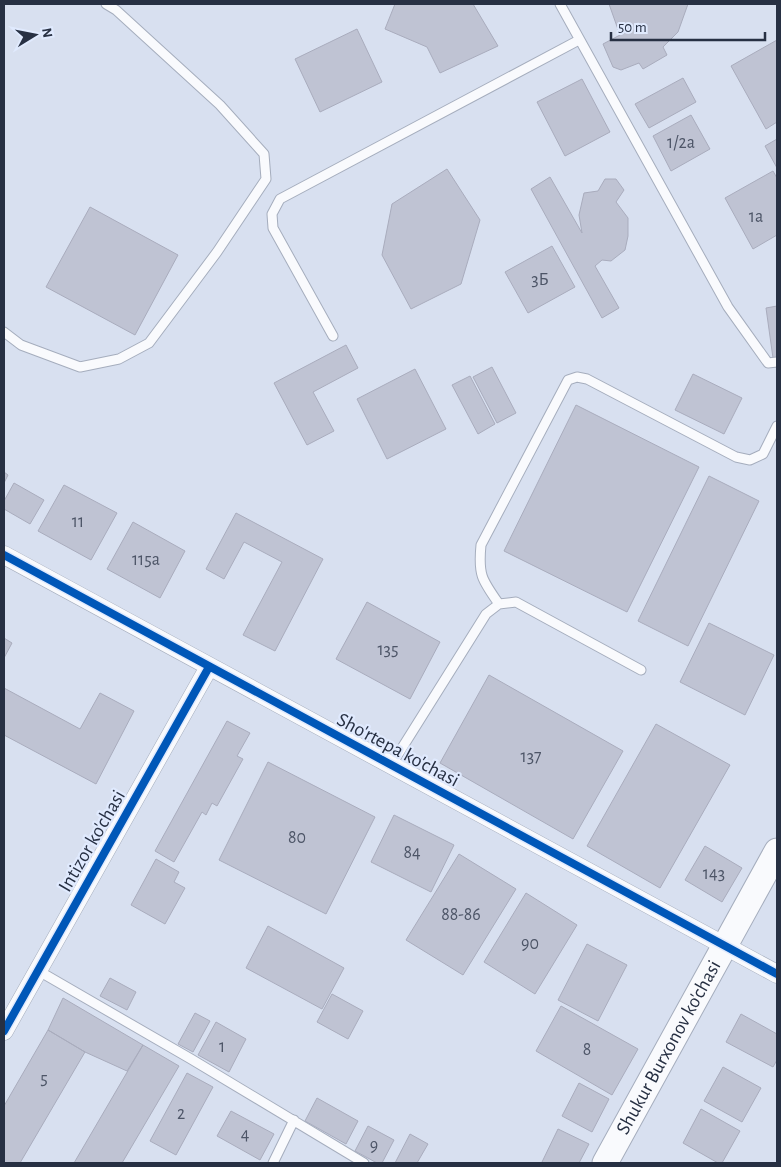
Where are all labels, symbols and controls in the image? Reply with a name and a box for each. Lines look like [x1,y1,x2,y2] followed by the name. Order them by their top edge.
[10,10,60,60] north arrow
[611,10,765,42] scale bar
[618,20,647,35] text: 50 m
[39,27,55,39] text: N
[667,134,695,152] house number: 1/2а
[749,208,763,226] house number: 1a
[531,271,549,289] house number: 3Б
[72,513,84,531] house number: 11
[132,551,160,569] house number: 115а
[377,641,399,659] house number: 135
[333,709,463,791] street label: Sho'rtepa ko'chasi
[520,748,542,766] house number: 137
[55,787,129,895] street label: Intizor ko'chasi
[288,829,306,847] house number: 80
[403,844,421,862] house number: 84
[703,865,725,883] house number: 143
[441,906,481,924] house number: 88-86
[521,935,539,953] house number: 90
[613,957,725,1138] street label: Shukur Burxonov ko'chasi
[219,1038,225,1056] house number: 1
[583,1041,591,1059] house number: 8
[40,1070,48,1088] house number: 5
[177,1105,185,1123] house number: 2
[241,1126,250,1144] house number: 4
[370,1137,378,1155] house number: 9

